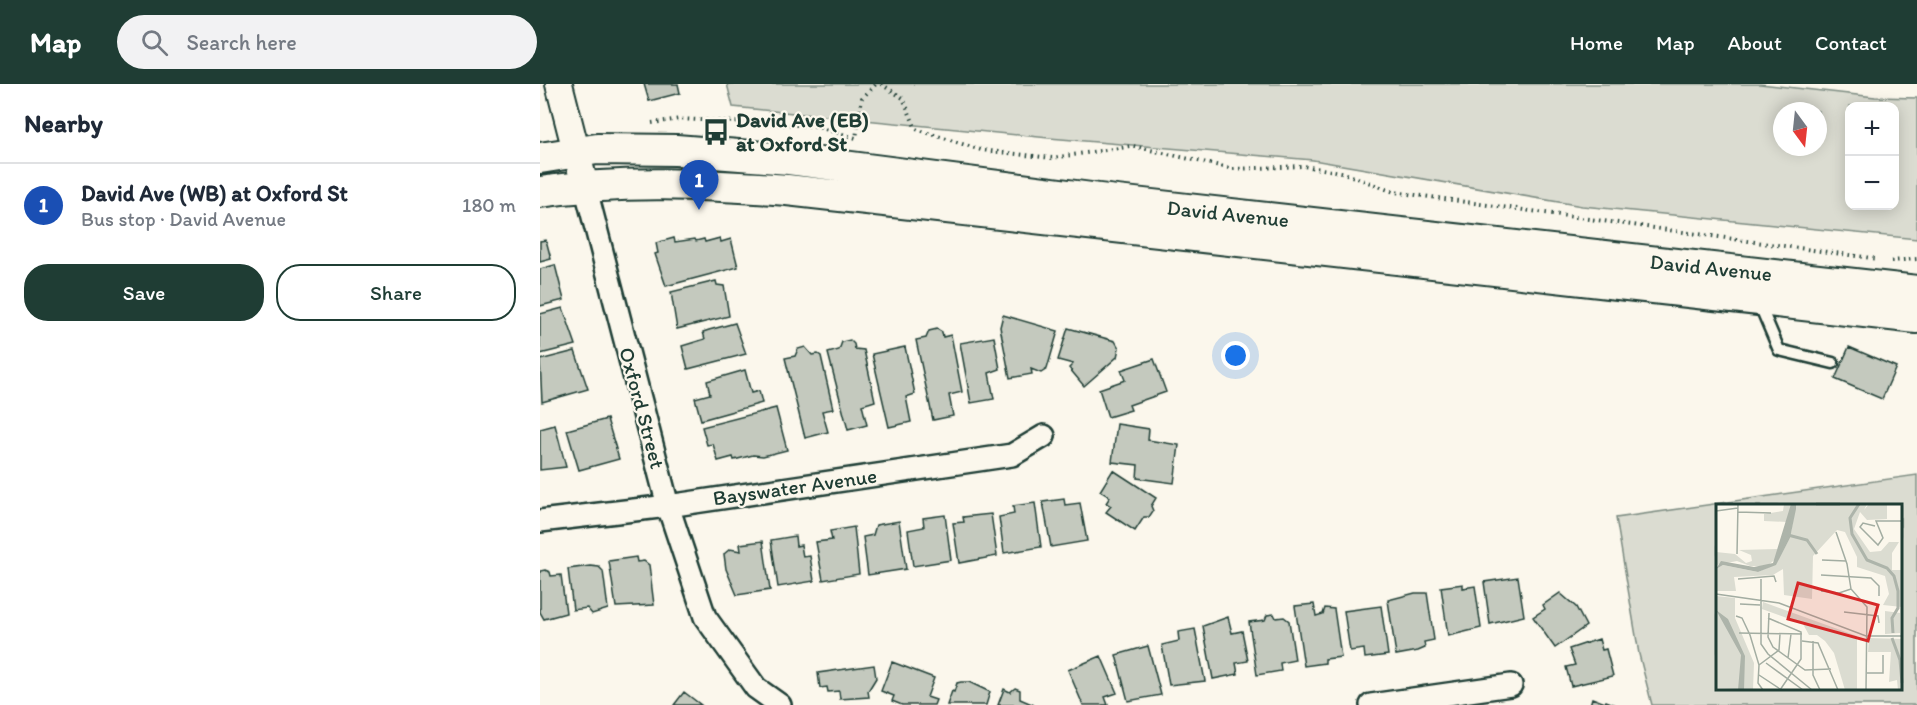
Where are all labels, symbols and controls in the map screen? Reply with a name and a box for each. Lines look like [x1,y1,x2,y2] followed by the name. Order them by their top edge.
[117,15,537,69] search box
[30,25,81,59] text: Map
[138,26,171,59] icon: search
[186,29,297,56] text: Search here
[1570,30,1623,55] text: Home
[1656,30,1695,55] text: Map
[1728,30,1782,55] text: About
[1815,30,1887,55] text: Contact
[1773,102,1827,156] north arrow
[1845,102,1899,210] map controls
[1845,102,1899,156] button: +
[24,107,103,139] text: Nearby
[736,107,869,156] place label: David Ave (EB) at Oxford St
[701,117,731,147] bus stop icon: David Ave (EB) at Oxford St
[1845,156,1899,210] button: −
[680,160,718,210] pin: 1
[81,180,348,207] text: David Ave (WB) at Oxford St
[39,193,48,217] text: 1
[462,193,516,217] text: 180 m
[1166,195,1290,232] street label: David Avenue
[81,207,286,231] text: Bus stop · David Avenue
[1649,249,1773,286] street label: David Avenue
[24,264,264,321] button: Save
[276,264,516,321] button: Share
[1221,341,1250,370] your location
[614,344,671,471] street label: Oxford Street
[711,463,879,510] street label: Bayswater Avenue
[1716,504,1902,690] inset map

